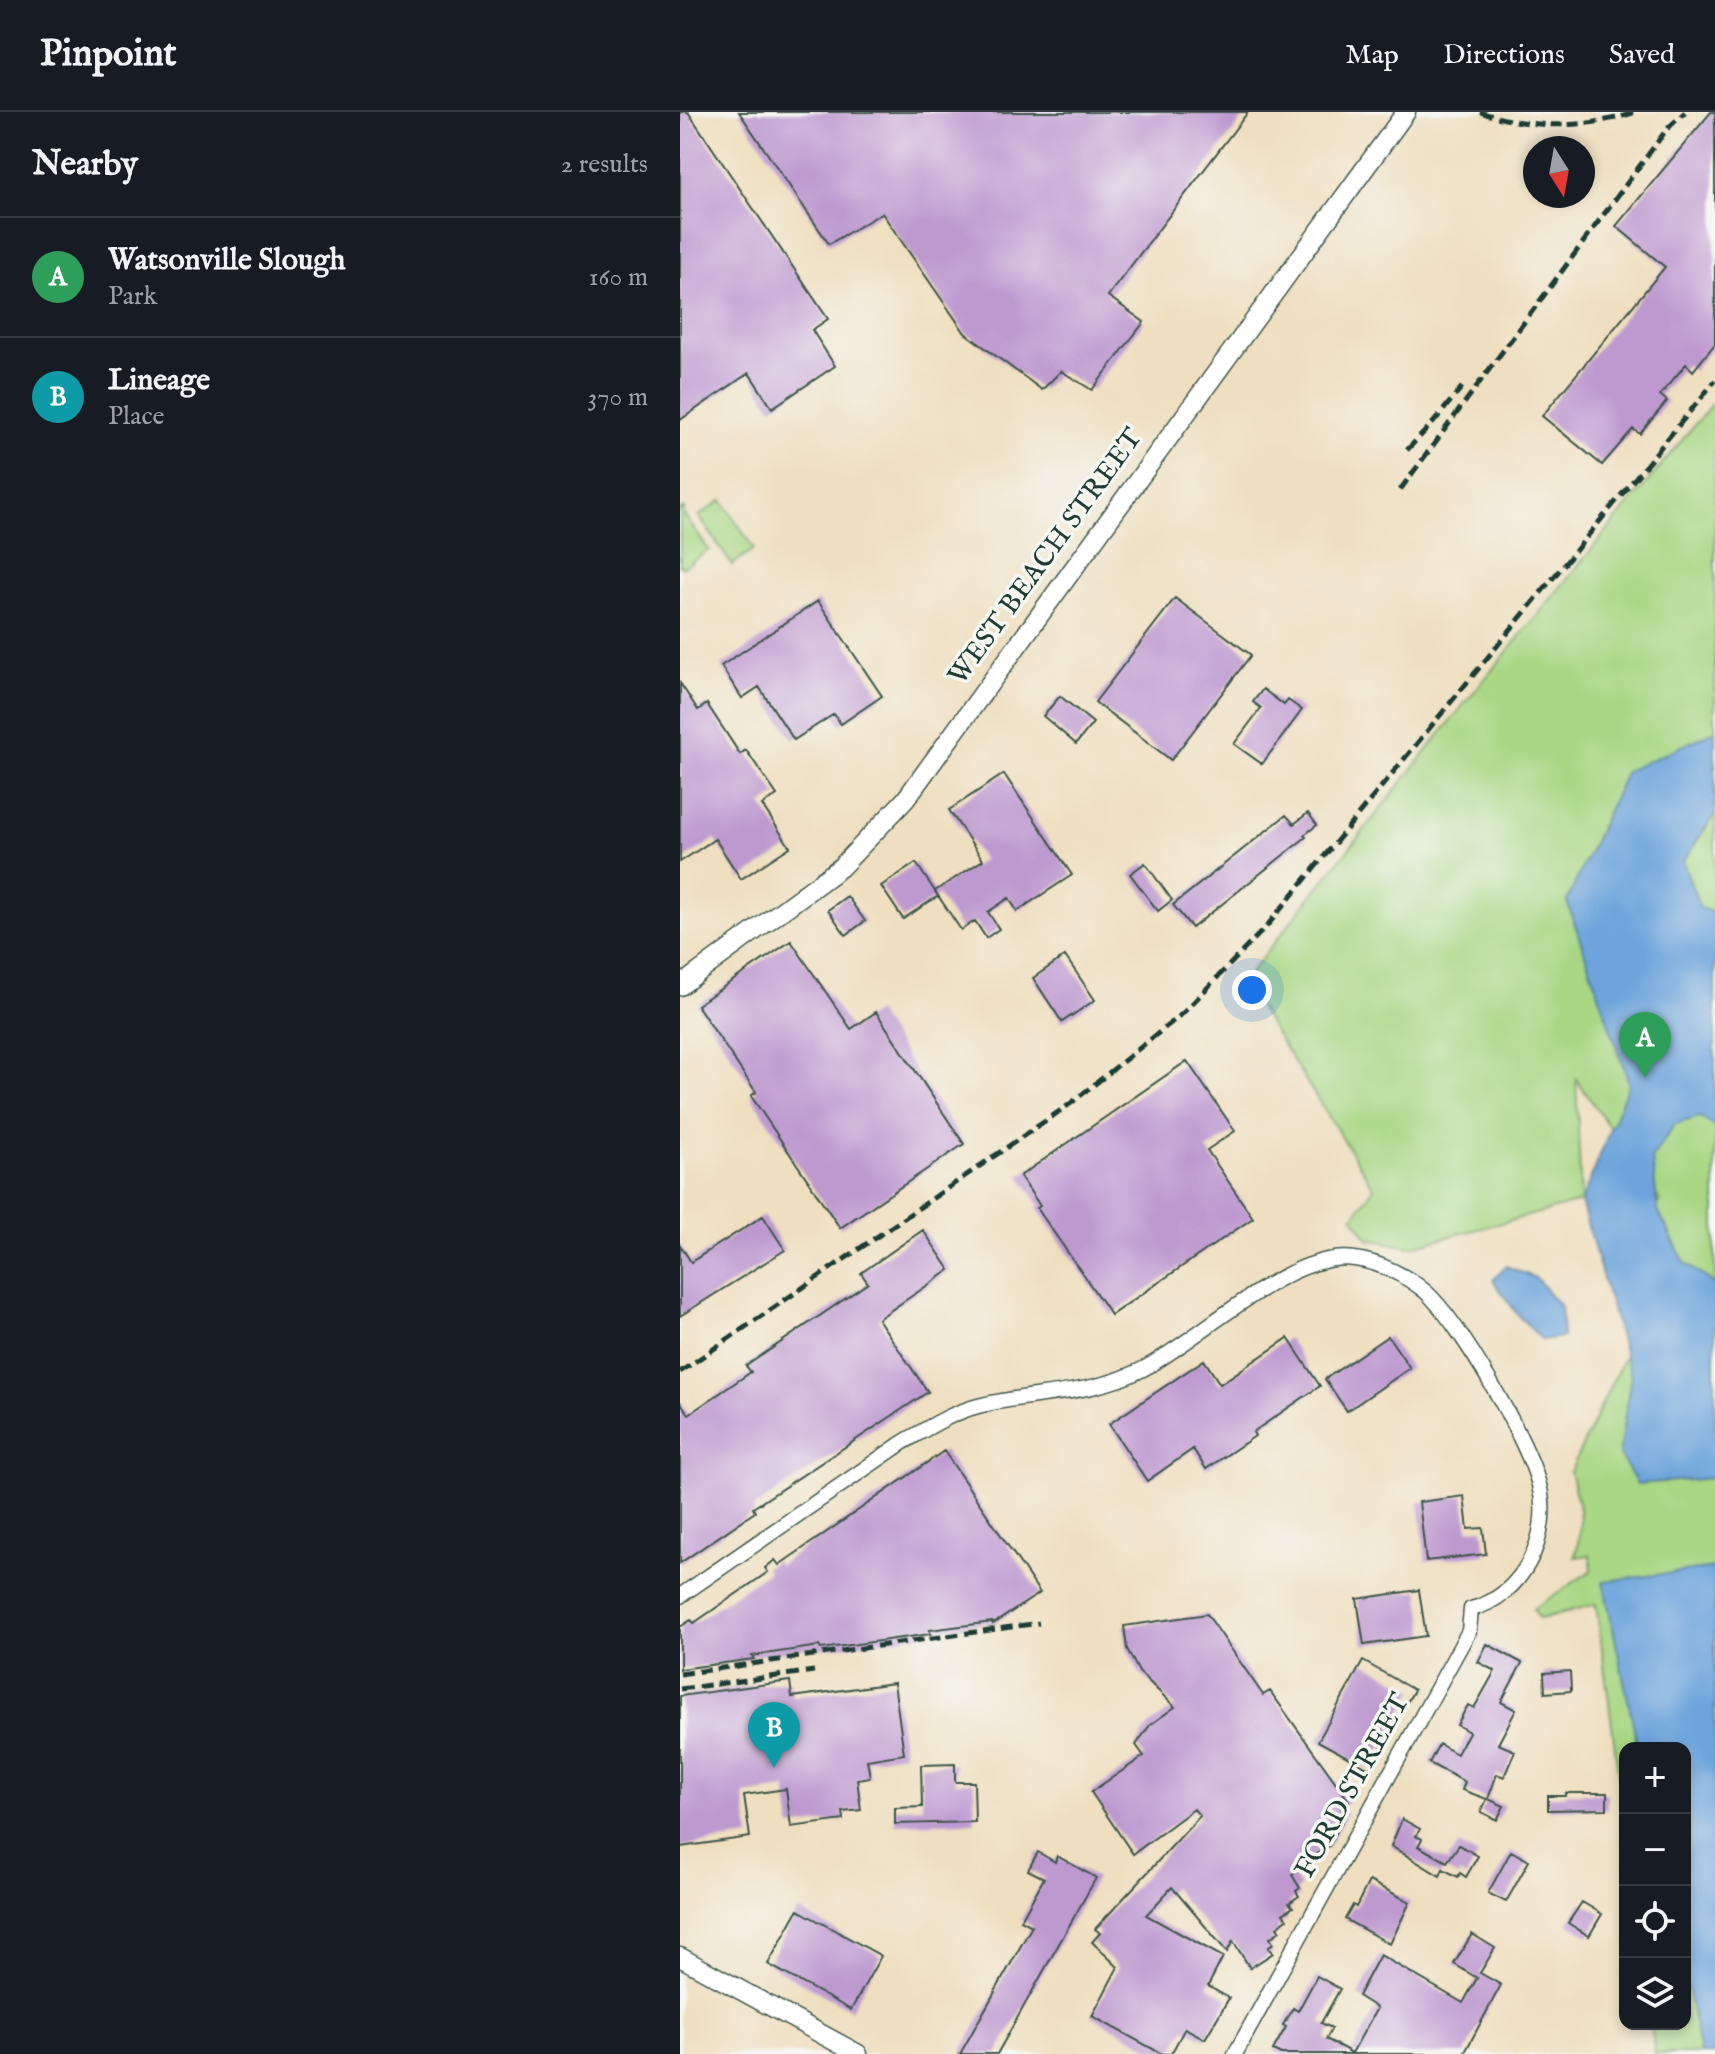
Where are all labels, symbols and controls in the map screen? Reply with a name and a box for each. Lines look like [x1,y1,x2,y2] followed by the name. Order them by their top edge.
[40,31,177,79] text: Pinpoint
[1345,38,1399,73] text: Map
[1443,38,1565,73] text: Directions
[1609,38,1675,73] text: Saved
[1523,136,1595,208] north arrow
[32,143,138,186] text: Nearby
[561,148,648,181] text: 2 results
[108,242,345,280] text: Watsonville Slough
[49,261,67,294] text: A
[589,261,648,294] text: 160 m
[108,280,157,313] text: Park
[108,362,210,400] text: Lineage
[49,381,67,414] text: B
[588,381,648,414] text: 370 m
[108,400,164,433] text: Place
[941,421,1151,692] street label: WEST BEACH STREET
[1232,970,1272,1010] your location
[1619,1012,1671,1078] pin: A
[1288,1687,1418,1884] street label: FORD STREET
[748,1702,800,1768] pin: B
[1619,1742,1691,2030] map controls
[1619,1742,1691,1814] button: +
[1619,1814,1691,1886] button: −
[1619,1886,1691,1958] button: locate
[1619,1958,1691,2030] button: layers

